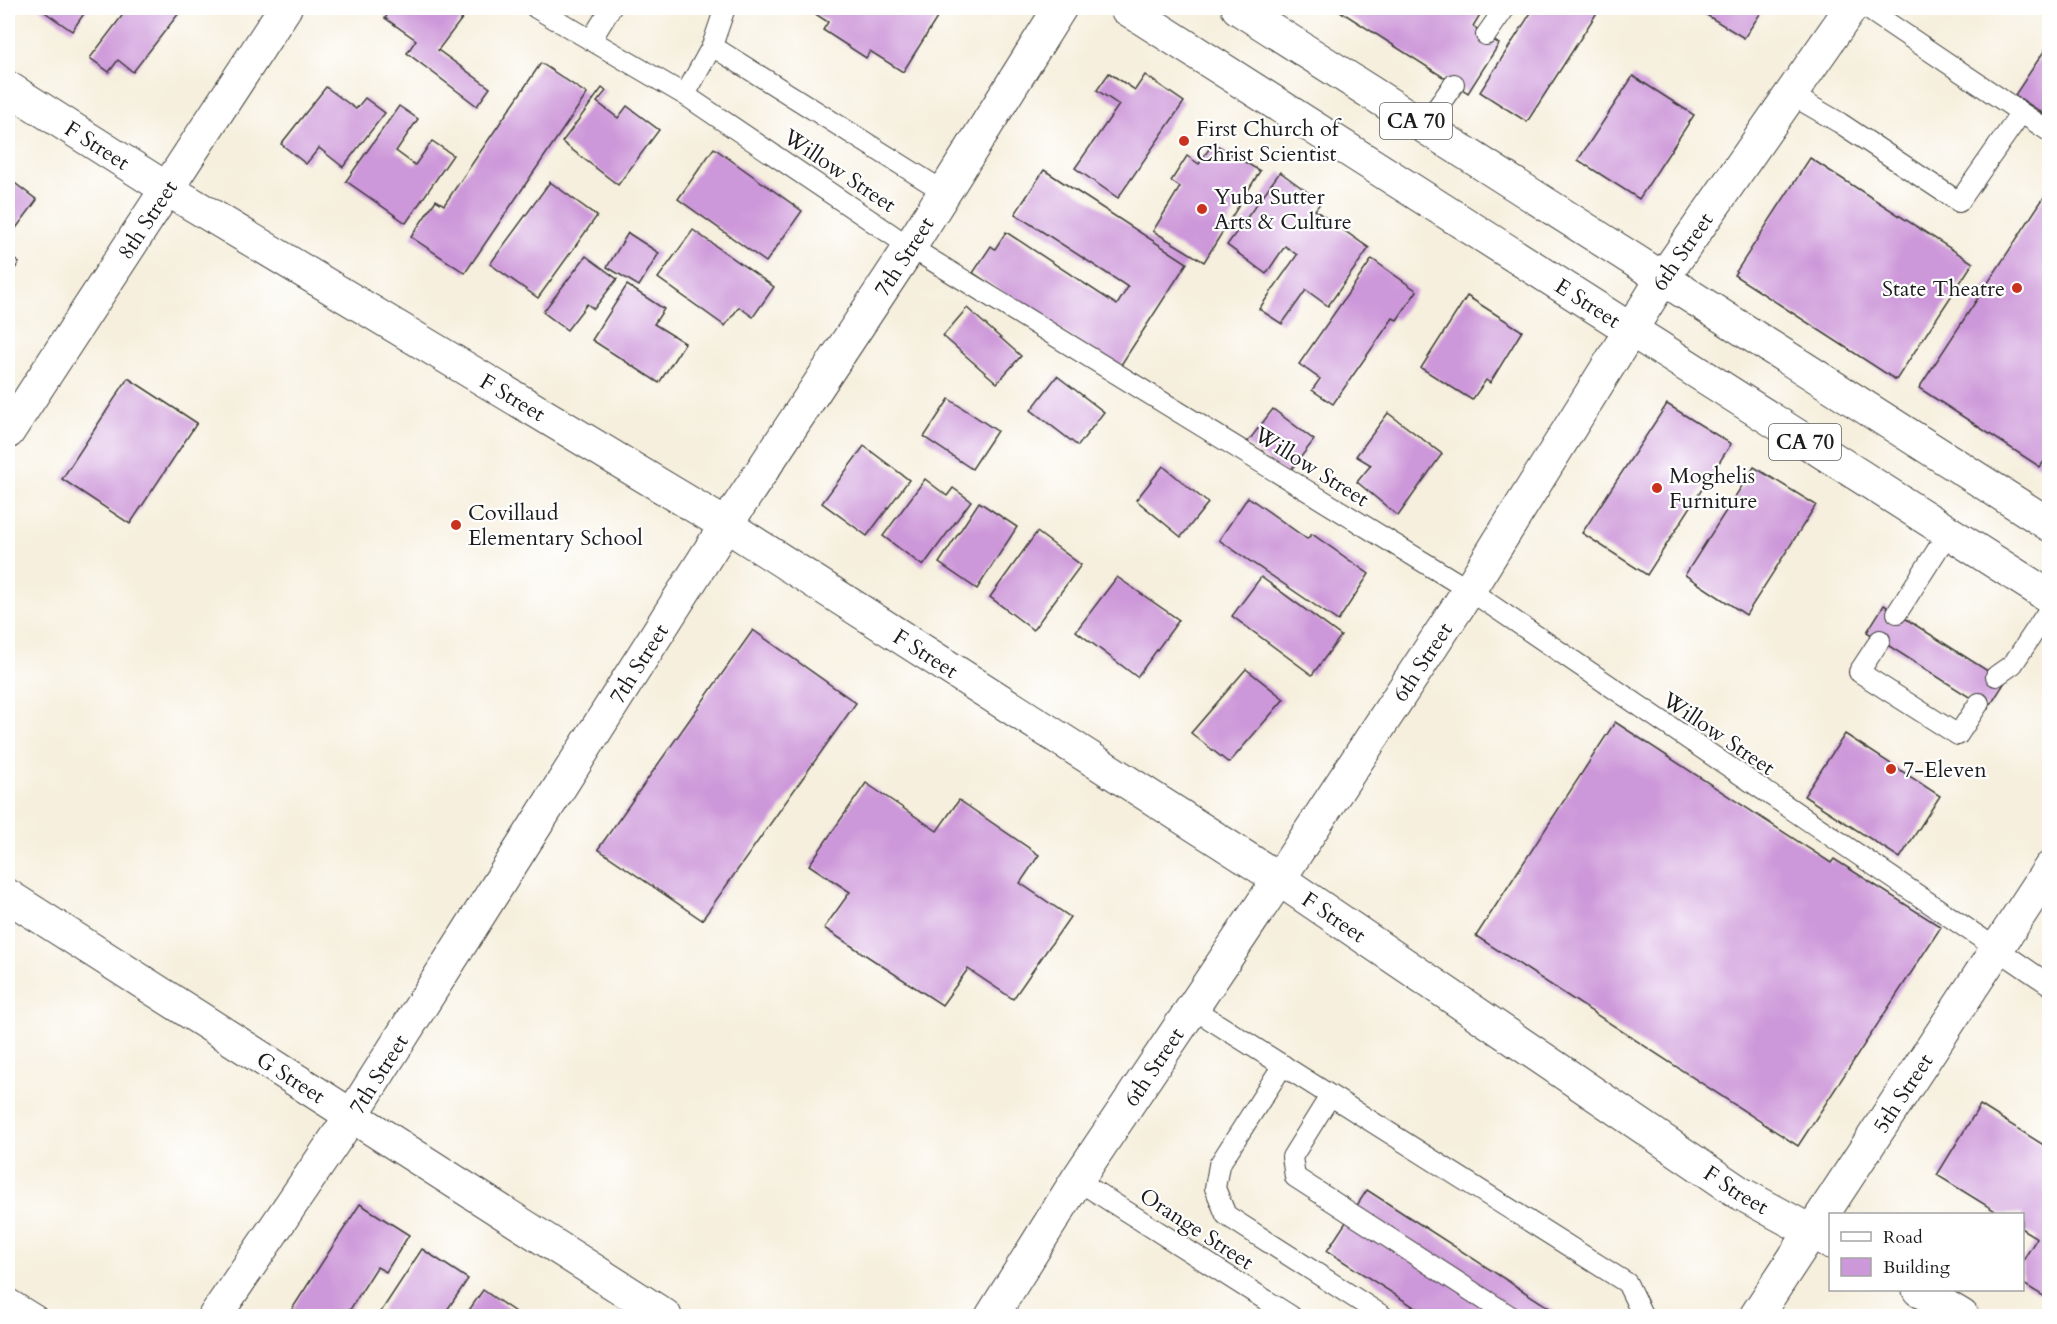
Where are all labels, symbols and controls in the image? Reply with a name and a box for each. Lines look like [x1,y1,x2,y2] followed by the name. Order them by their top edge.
[1380,103,1452,139] road number: CA 70
[59,114,135,178] street label: F Street
[1196,114,1342,169] place label: First Church of Christ Scientist
[776,121,902,220] street label: Willow Street
[1177,134,1191,148] marker: First Church of Christ Scientist
[111,174,185,265] street label: 8th Street
[1214,182,1352,237] place label: Yuba Sutter Arts & Culture
[1195,202,1209,216] marker: Yuba Sutter Arts & Culture
[1645,206,1720,296] street label: 6th Street
[868,211,941,302] street label: 7th Street
[1549,271,1626,336] street label: E Street
[1882,274,2005,304] place label: State Theatre
[2010,281,2024,295] marker: State Theatre
[474,367,551,429] street label: F Street
[1248,419,1375,514] street label: Willow Street
[1769,424,1841,460] road number: CA 70
[1669,461,1757,516] place label: Moghelis Furniture
[1650,481,1664,495] marker: Moghelis Furniture
[468,498,643,553] place label: Covillaud Elementary School
[449,518,463,532] marker: Covillaud Elementary School
[1386,617,1460,708] street label: 6th Street
[603,618,676,710] street label: 7th Street
[887,622,964,686] street label: F Street
[1655,684,1781,783] street label: Willow Street
[1903,755,1987,785] place label: 7-Eleven
[1884,762,1898,776] marker: 7-Eleven
[1296,885,1372,950] street label: F Street
[1117,1022,1191,1113] street label: 6th Street
[342,1029,416,1120] street label: 7th Street
[250,1045,331,1111] street label: G Street
[1866,1048,1940,1139] street label: 5th Street
[1697,1159,1774,1222] street label: F Street
[1134,1181,1259,1277] street label: Orange Street
[1829,1213,2024,1291] legend
[1883,1225,1923,1250] text: Road
[1883,1255,1951,1280] text: Building

